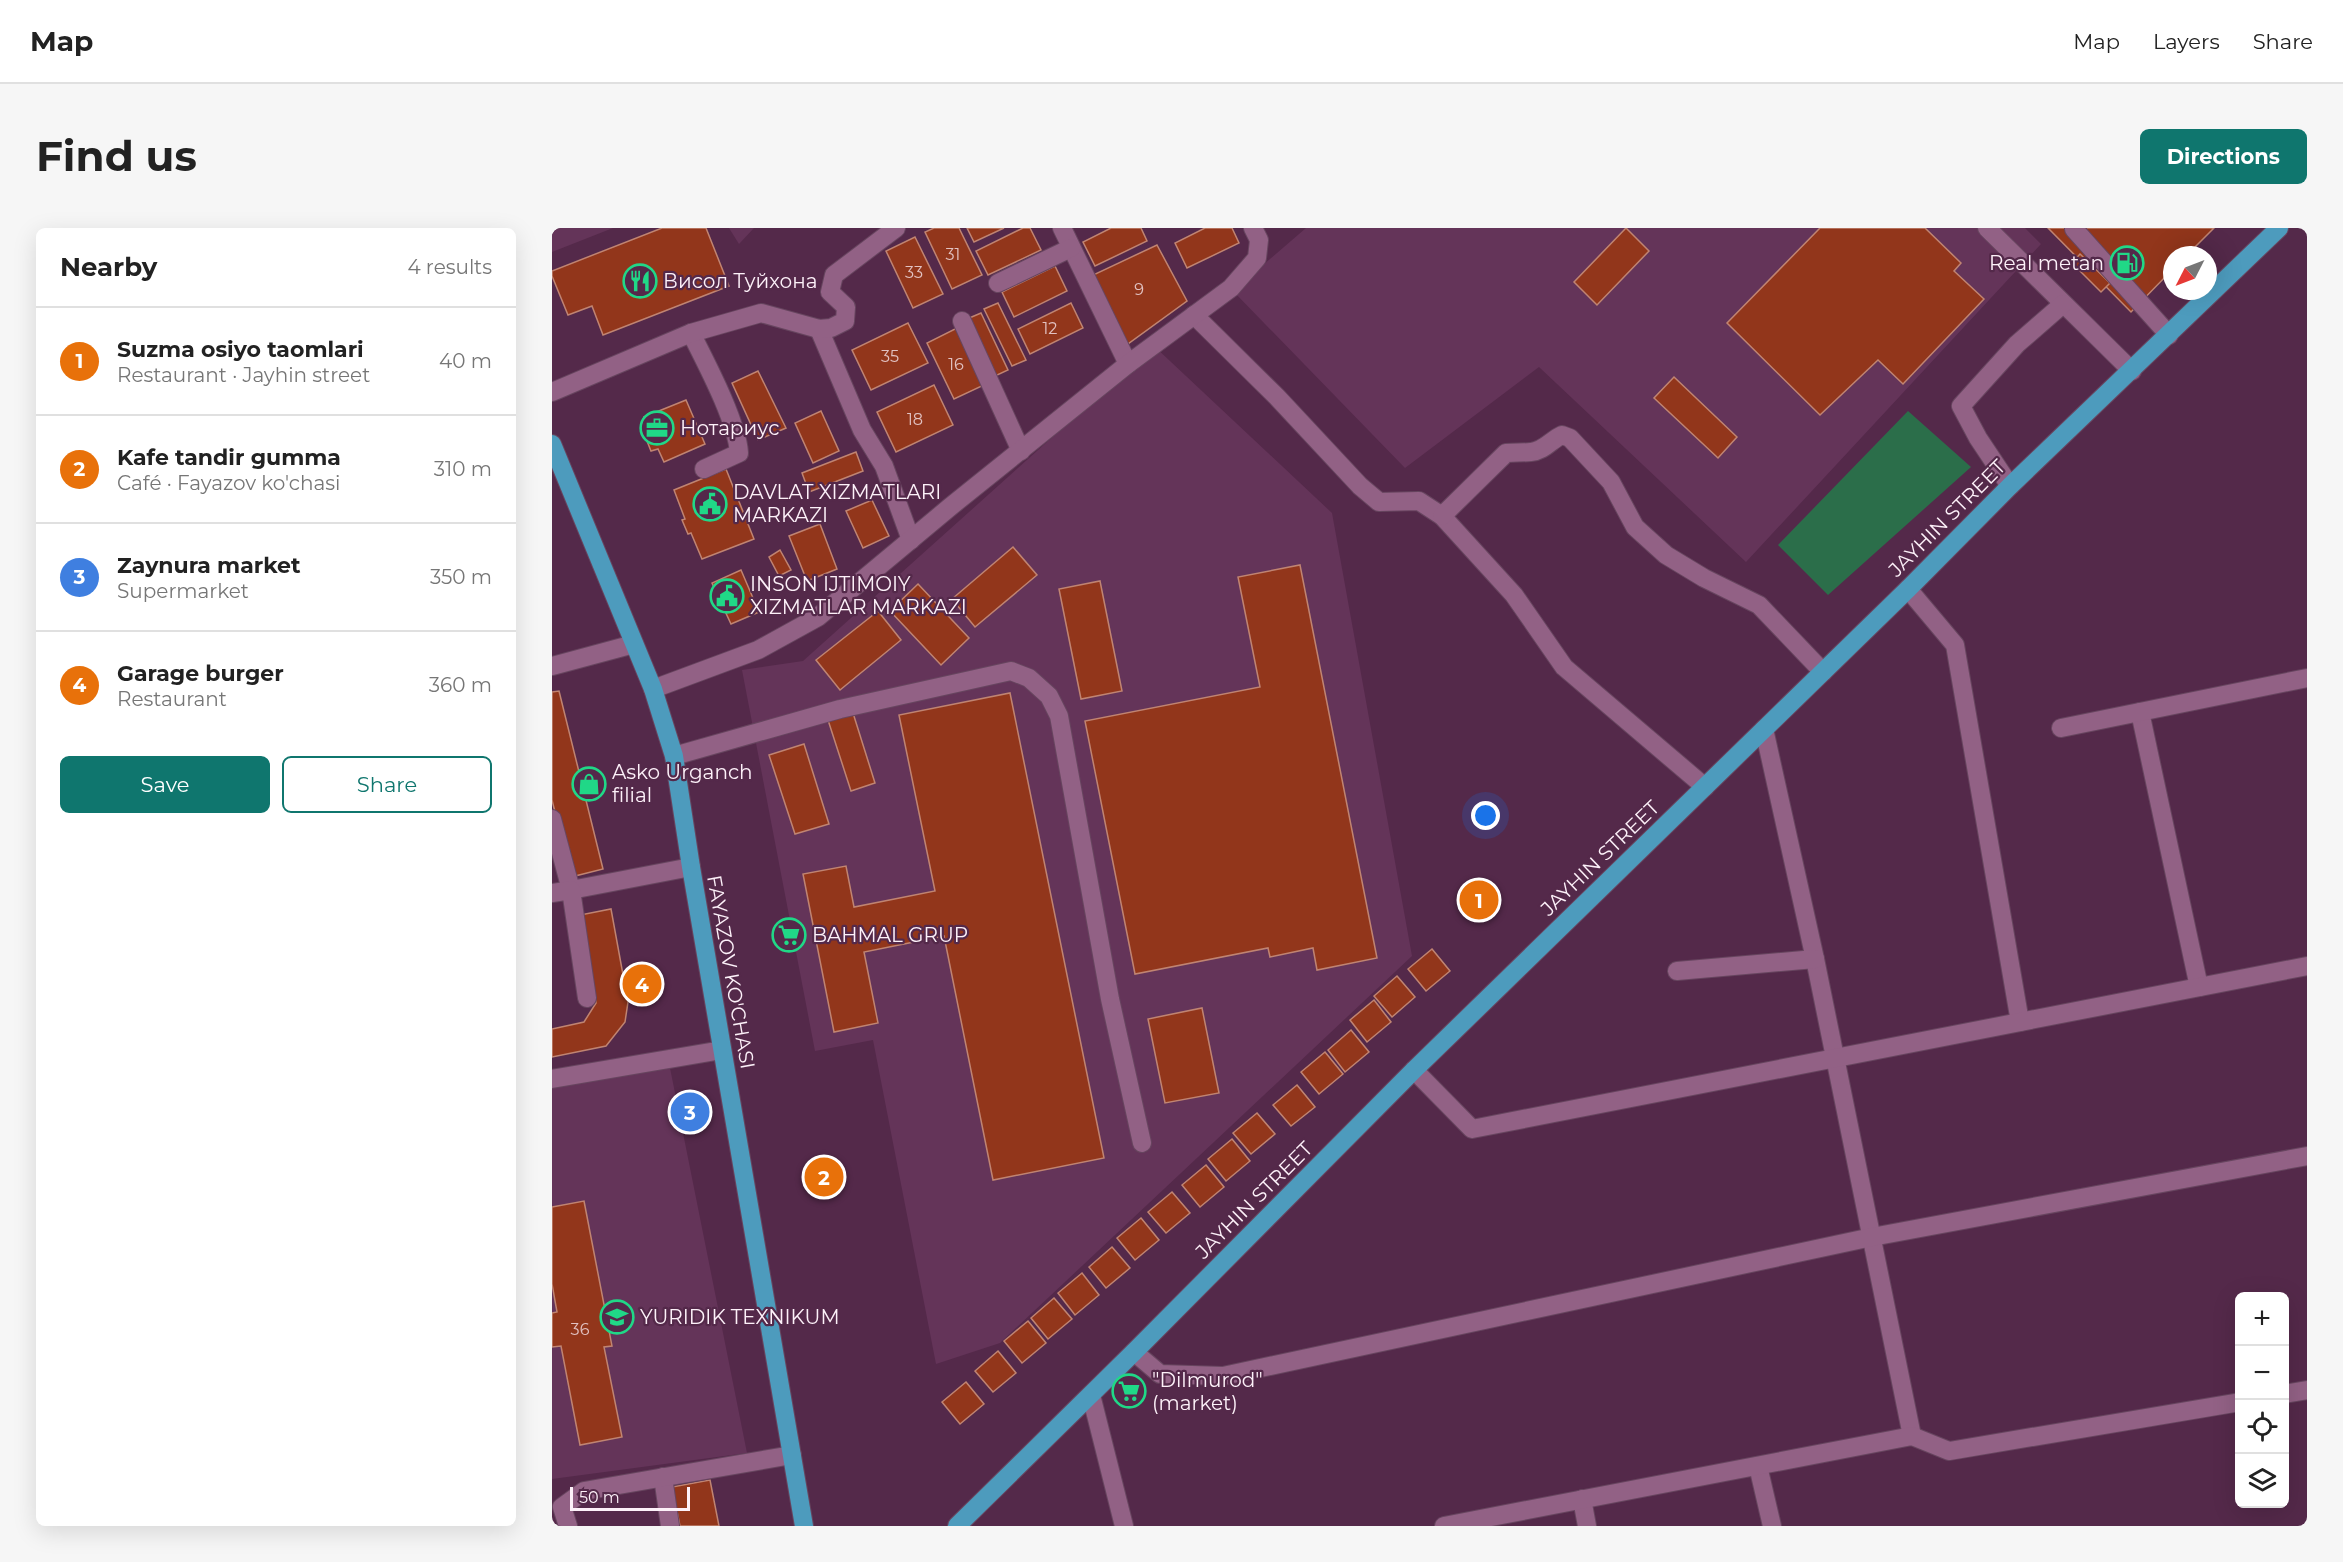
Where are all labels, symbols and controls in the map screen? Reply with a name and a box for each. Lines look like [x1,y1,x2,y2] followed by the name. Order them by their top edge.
[30,24,93,58] text: Map
[2073,29,2120,54] text: Map
[2153,29,2220,54] text: Layers
[2253,29,2313,54] text: Share
[2140,129,2307,184] button: Directions
[36,130,197,182] text: Find us
[946,245,960,264] house number: 31
[2109,245,2145,281] fuel station icon: Real metan
[2163,246,2217,300] north arrow
[60,251,157,283] text: Nearby
[1989,251,2104,275] place label: Real metan
[407,255,492,279] text: 4 results
[622,263,658,299] restaurant icon: Висол Туйхона
[905,263,923,282] house number: 33
[663,269,817,293] place label: Висол Туйхона
[1134,280,1144,299] house number: 9
[1043,319,1057,338] house number: 12
[117,336,364,363] text: Suzma osiyo taomlari
[881,347,899,366] house number: 35
[76,349,83,373] text: 1
[439,349,492,373] text: 40 m
[948,355,964,374] house number: 16
[117,363,370,387] text: Restaurant · Jayhin street
[639,410,675,446] office icon: Нотариус
[907,410,923,429] house number: 18
[680,416,779,440] place label: Нотариус
[117,444,341,471] text: Kafe tandir gumma
[1883,454,2011,582] street label: JAYHIN STREET
[74,457,85,481] text: 2
[434,457,492,481] text: 310 m
[117,471,340,495] text: Café · Fayazov ko'chasi
[733,480,941,527] place label: DAVLAT XIZMATLARI MARKAZI
[692,486,728,522] public building icon: DAVLAT XIZMATLARI MARKAZI
[117,552,300,579] text: Zaynura market
[74,565,85,589] text: 3
[430,565,492,589] text: 350 m
[750,572,967,619] place label: INSON IJTIMOIY XIZMATLAR MARKAZI
[709,578,745,614] public building icon: INSON IJTIMOIY XIZMATLAR MARKAZI
[117,579,249,603] text: Supermarket
[117,660,284,687] text: Garage burger
[73,673,86,697] text: 4
[429,673,492,697] text: 360 m
[117,687,227,711] text: Restaurant
[60,756,270,813] button: Save
[282,756,492,813] button: Share
[612,760,753,807] place label: Asko Urganch filial
[571,766,607,802] shop icon: Asko Urganch filial
[1535,795,1665,921] street label: JAYHIN STREET
[1471,801,1500,830] your location
[702,873,760,1071] street label: FAYAZOV KO'CHASI
[1460,878,1498,922] pin: 1
[771,917,807,953] supermarket icon: BAHMAL GRUP
[812,923,968,947] place label: BAHMAL GRUP
[622,962,662,1006] pin: 4
[670,1090,710,1134] pin: 3
[1190,1136,1318,1264] street label: JAYHIN STREET
[804,1154,844,1200] pin: 2
[2235,1292,2289,1508] map controls
[2235,1292,2289,1346] button: +
[599,1299,635,1335] school or university icon: YURIDIK TEXNIKUM
[640,1305,840,1329] place label: YURIDIK TEXNIKUM
[571,1320,590,1339] house number: 36
[2235,1346,2289,1400] button: −
[1152,1368,1263,1415] place label: "Dilmurod" (market)
[1111,1373,1147,1409] supermarket icon: "Dilmurod" (market)
[2235,1400,2289,1454] button: locate
[2235,1454,2289,1508] button: layers
[570,1484,690,1512] scale bar
[579,1488,620,1507] text: 50 m

